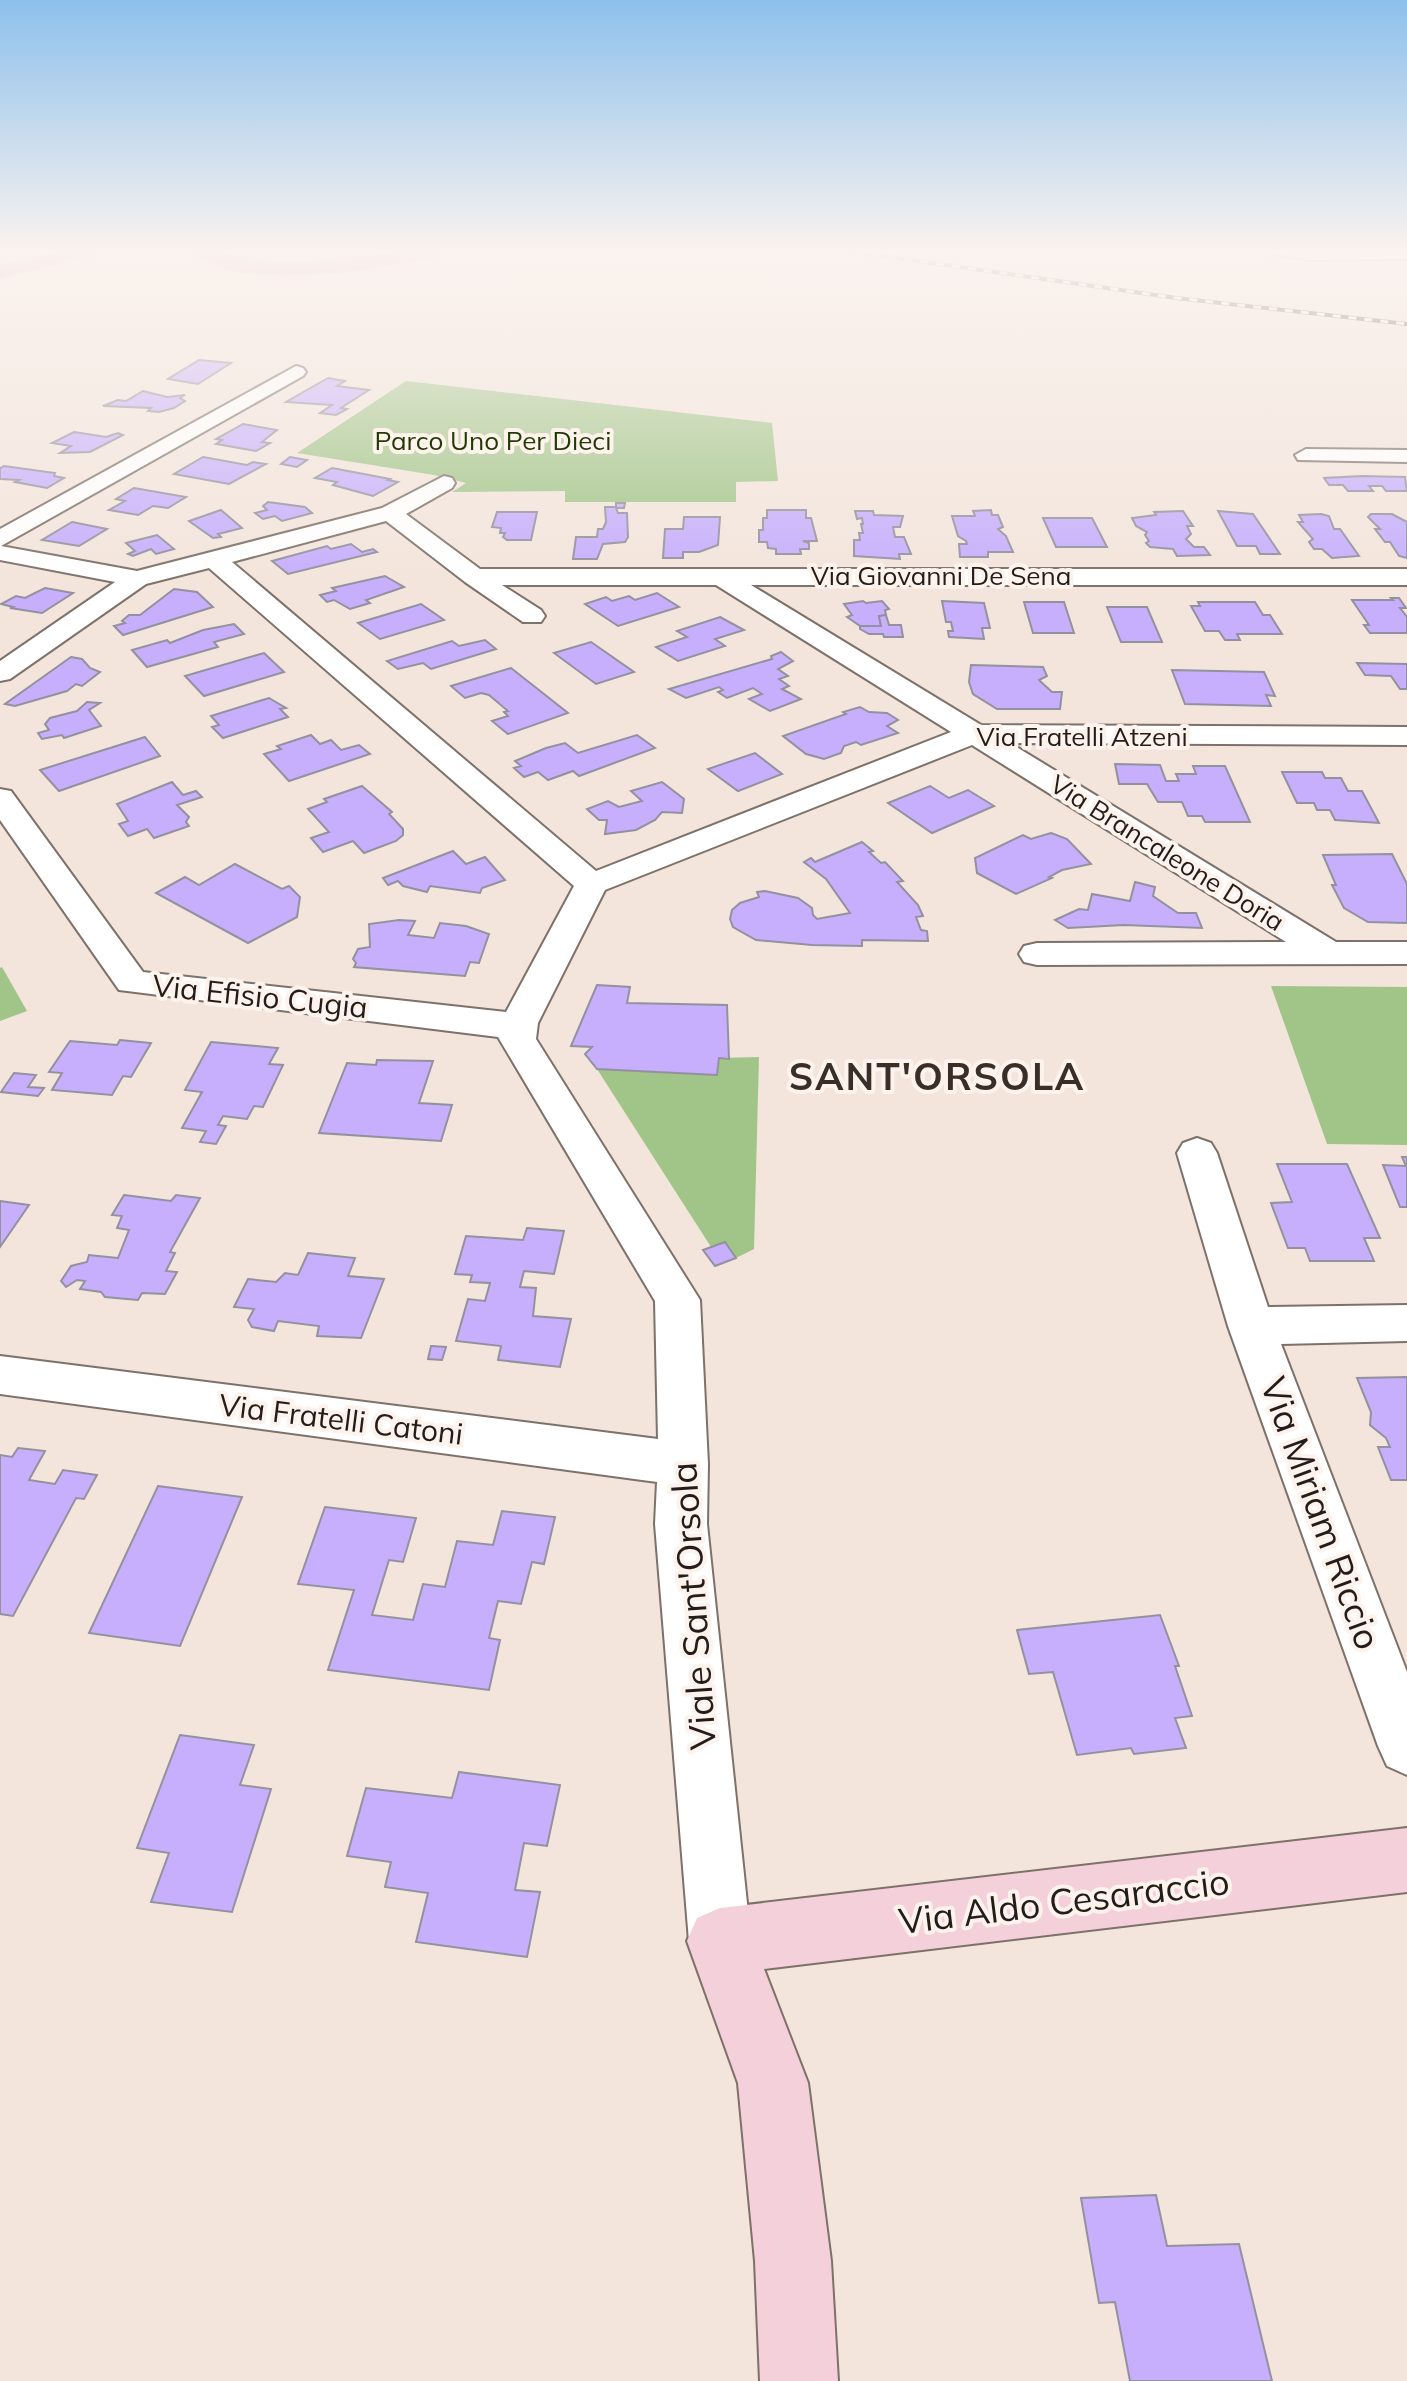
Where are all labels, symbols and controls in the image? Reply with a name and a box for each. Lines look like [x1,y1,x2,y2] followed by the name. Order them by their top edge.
[375,424,611,457] park label: Parco Uno Per Dieci
[811,559,1071,592] street label: Via Giovanni De Sena
[976,720,1188,753] street label: Via Fratelli Atzeni
[1044,767,1290,938] street label: Via Brancaleone Doria
[151,966,370,1026] street label: Via Efisio Cugia
[789,1052,1085,1100] district label: SANT'ORSOLA
[1251,1371,1392,1655] street label: Via Miriam Riccio
[217,1385,465,1453] street label: Via Fratelli Catoni
[660,1461,725,1751] street label: Viale Sant'Orsola
[896,1858,1232,1943] street label: Via Aldo Cesaraccio

